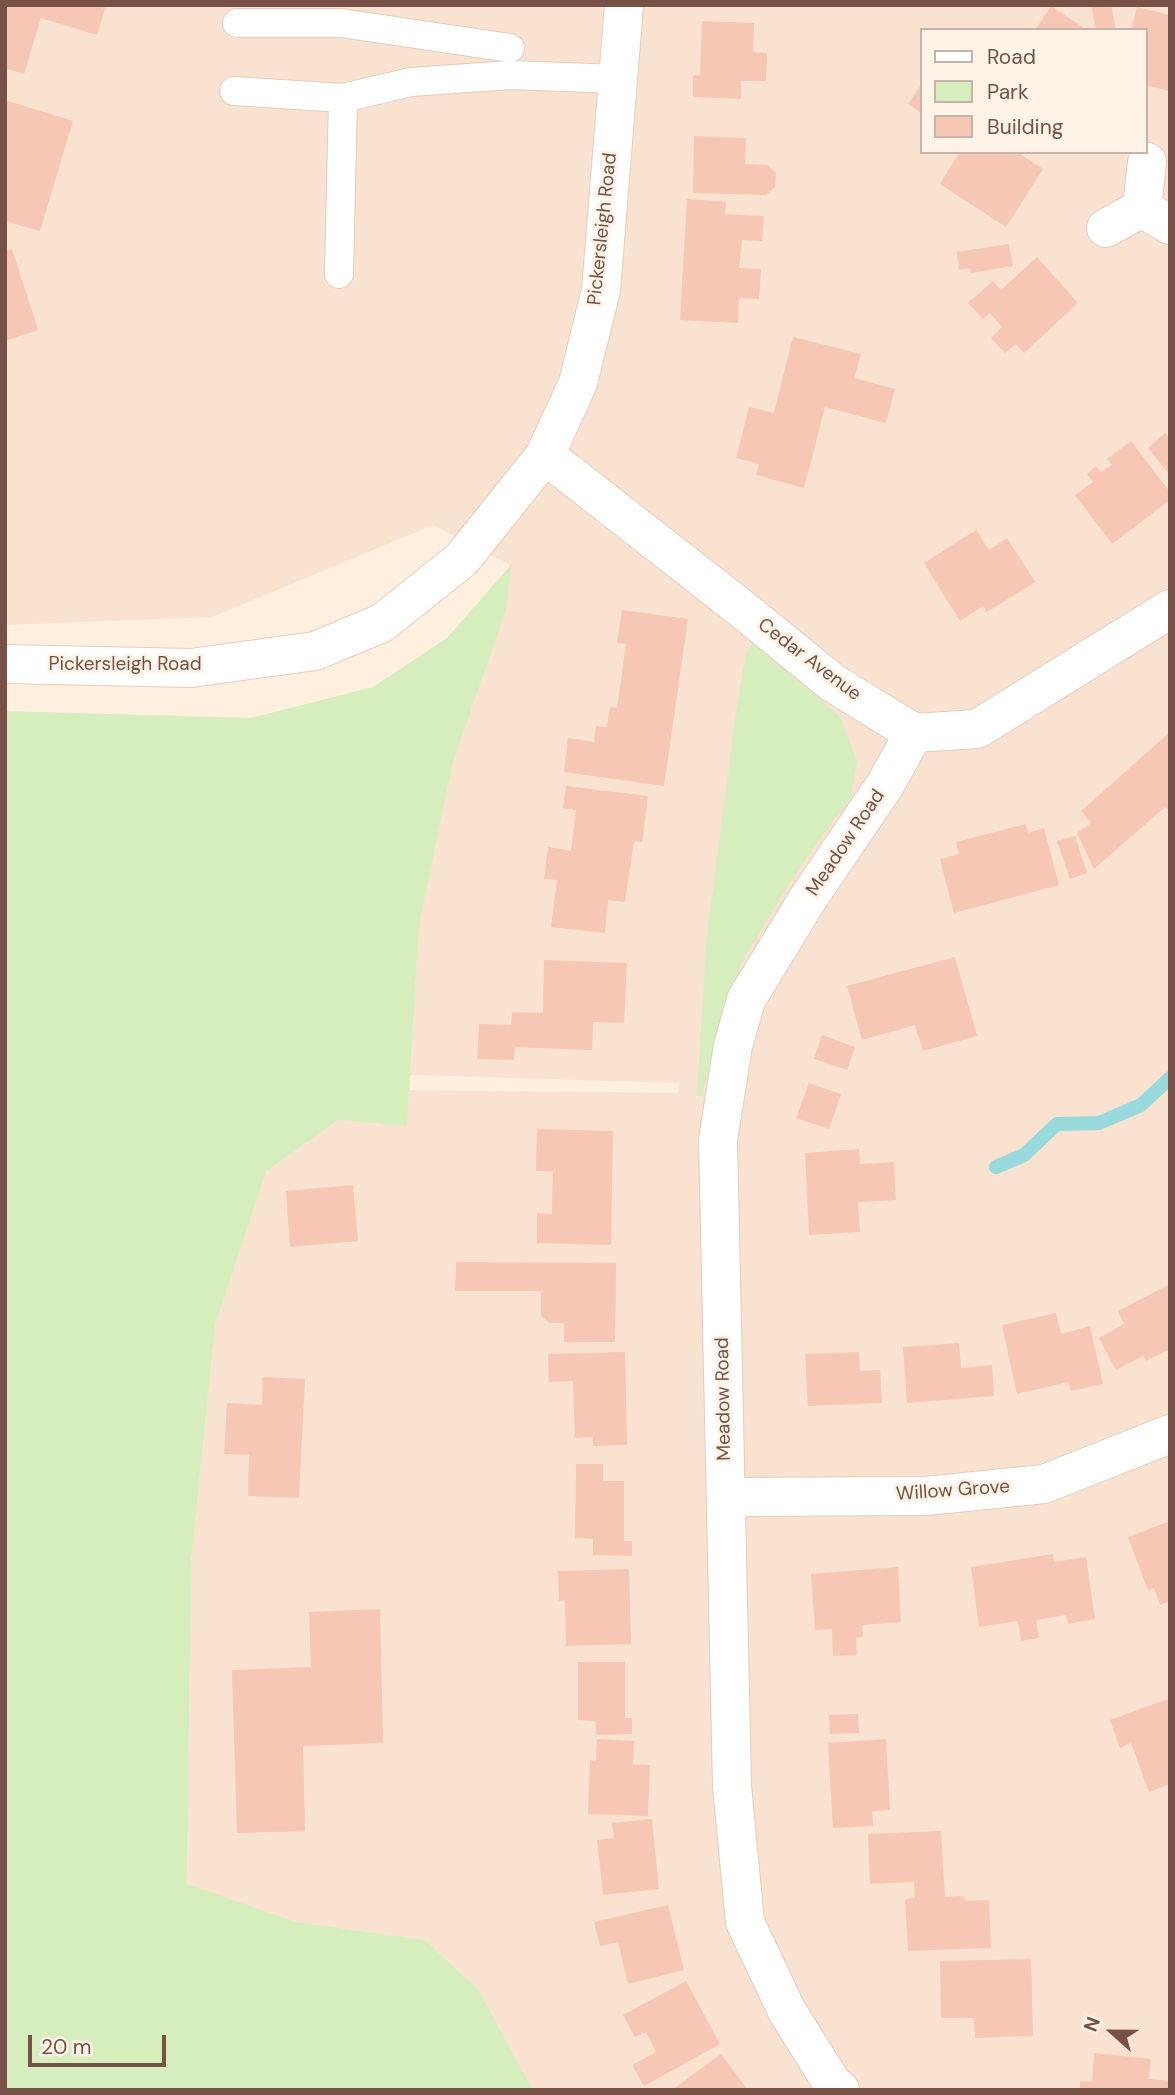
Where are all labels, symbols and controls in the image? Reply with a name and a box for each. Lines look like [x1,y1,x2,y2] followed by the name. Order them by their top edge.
[920,28,1147,154] legend
[987,43,1036,71] text: Road
[987,78,1028,106] text: Park
[987,113,1063,141] text: Building
[584,152,622,306] street label: Pickersleigh Road
[753,614,865,706] street label: Cedar Avenue
[48,654,202,676] street label: Pickersleigh Road
[802,785,890,901] street label: Meadow Road
[712,1337,736,1461] street label: Meadow Road
[895,1476,1011,1506] street label: Willow Grove
[1077,1997,1147,2067] north arrow
[1078,2013,1106,2035] text: N
[32,2022,170,2066] scale bar
[41,2033,92,2061] text: 20 m

